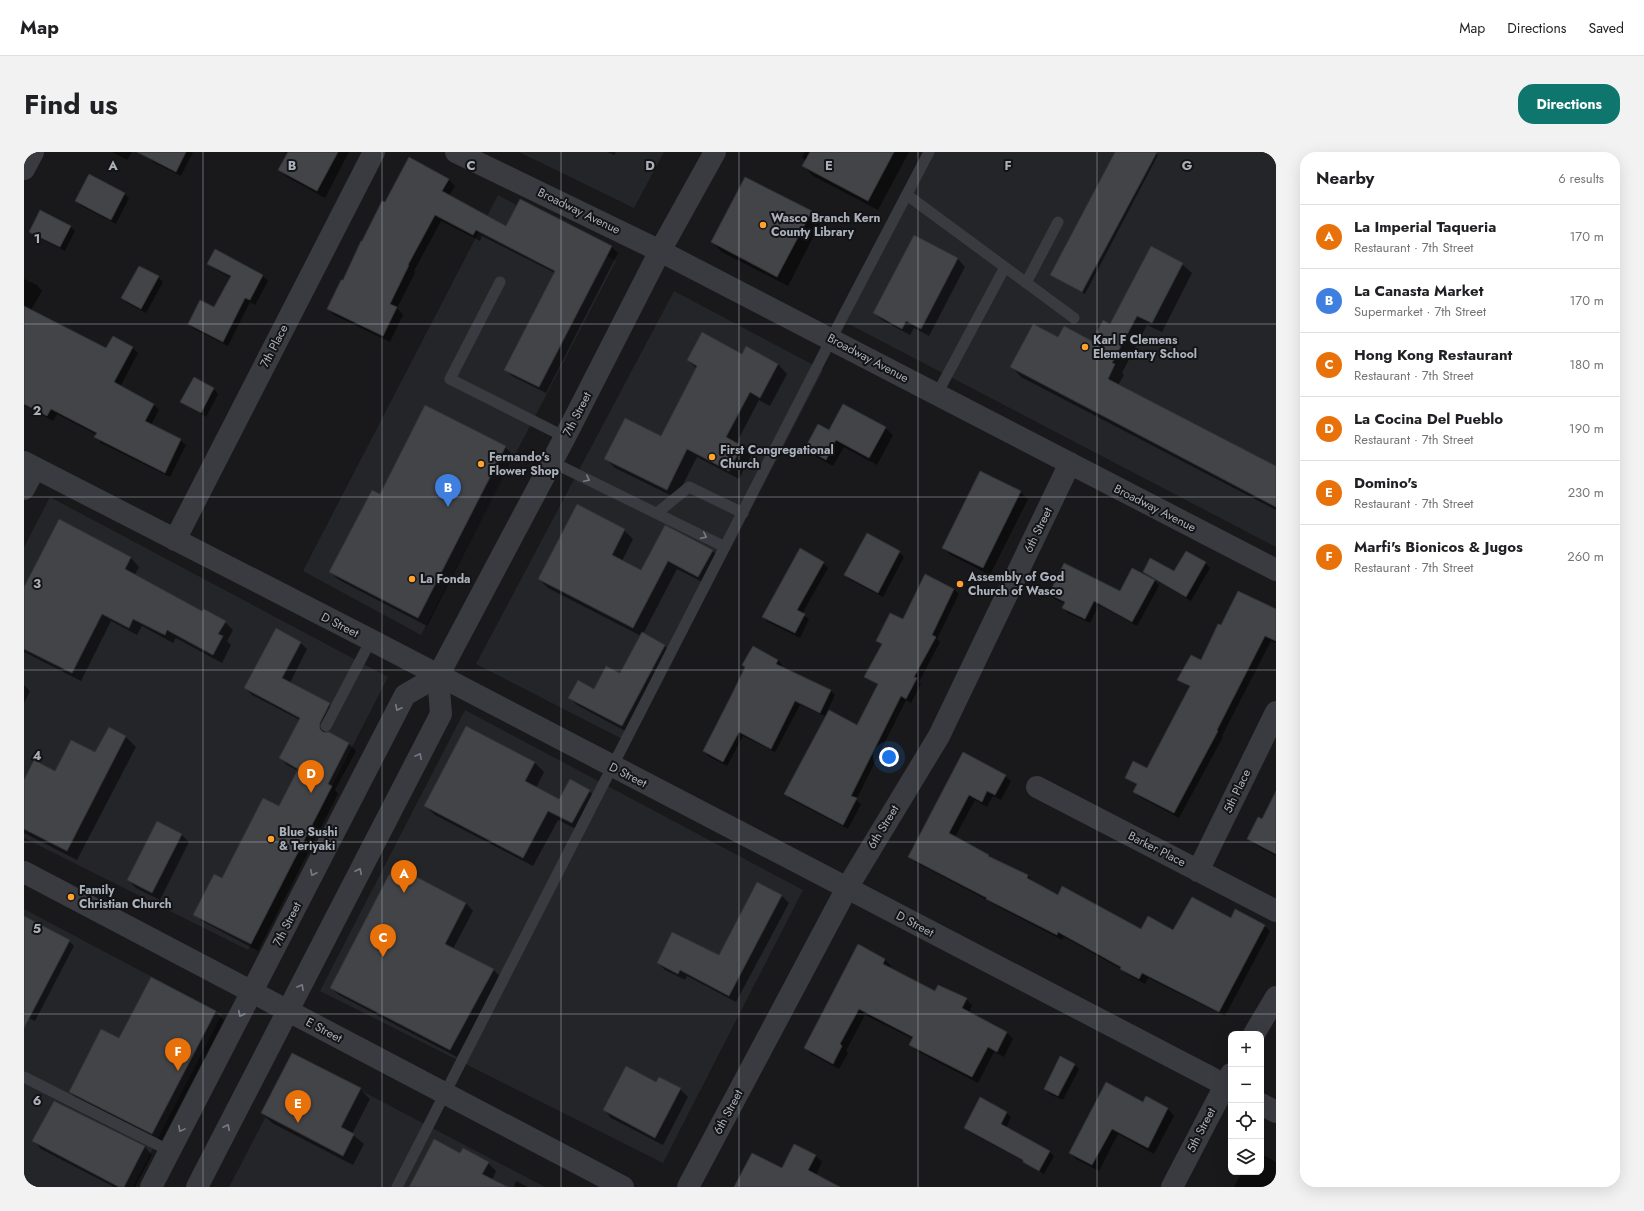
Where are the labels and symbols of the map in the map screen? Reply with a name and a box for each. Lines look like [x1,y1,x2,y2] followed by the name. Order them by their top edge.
[107,156,118,175] text: A
[288,156,297,175] text: B
[466,156,476,175] text: C
[645,156,655,175] text: D
[825,156,833,175] text: E
[1004,156,1012,175] text: F
[1182,156,1193,175] text: G
[535,183,623,239] street label: Broadway Avenue
[771,209,881,241] place label: Wasco Branch Kern County Library
[758,220,768,230] marker: Wasco Branch Kern County Library
[34,229,40,248] text: 1
[256,321,292,371] street label: 7th Place
[824,329,912,387] street label: Broadway Avenue
[1093,331,1197,363] place label: Karl F Clemens Elementary School
[1080,342,1090,352] marker: Karl F Clemens Elementary School
[558,389,596,439] street label: 7th Street
[33,401,41,420] text: 2
[720,441,834,473] place label: First Congregational Church
[489,448,560,480] place label: Fernando's Flower Shop
[707,452,717,462] marker: First Congregational Church
[476,459,486,469] marker: Fernando's Flower Shop
[435,474,461,507] pin: B
[583,474,590,482] one-way arrow
[1111,480,1199,536] street label: Broadway Avenue
[1019,504,1057,556] street label: 6th Street
[700,531,707,539] one-way arrow
[967,568,1064,600] place label: Assembly of God Church of Wasco
[420,570,471,588] place label: La Fonda
[33,574,41,593] text: 3
[407,574,417,584] marker: La Fonda
[955,579,965,589] marker: Assembly of God Church of Wasco
[318,608,362,642] street label: D Street
[395,703,403,711] one-way arrow
[32,746,42,765] text: 4
[879,747,899,767] your location
[414,753,422,760] one-way arrow
[606,758,650,792] street label: D Street
[298,760,324,793] pin: D
[1219,766,1255,816] street label: 5th Place
[863,802,903,852] street label: 6th Street
[279,823,338,855] place label: Blue Sushi & Teriyaki
[1125,827,1189,871] street label: Barker Place
[266,834,276,844] marker: Blue Sushi & Teriyaki
[391,860,417,893] pin: A
[354,868,362,876] one-way arrow
[310,869,318,876] one-way arrow
[79,881,172,913] place label: Family Christian Church
[66,892,76,902] marker: Family Christian Church
[268,899,306,949] street label: 7th Street
[893,907,937,941] street label: D Street
[33,919,41,938] text: 5
[370,924,396,957] pin: C
[296,984,303,992] one-way arrow
[238,1010,246,1017] one-way arrow
[303,1013,345,1047] street label: E Street
[165,1038,191,1071] pin: F
[709,1086,747,1138] street label: 6th Street
[285,1090,311,1123] pin: E
[33,1091,42,1110] text: 6
[1182,1104,1220,1156] street label: 5th Street
[223,1124,230,1132] one-way arrow
[178,1125,186,1132] one-way arrow

